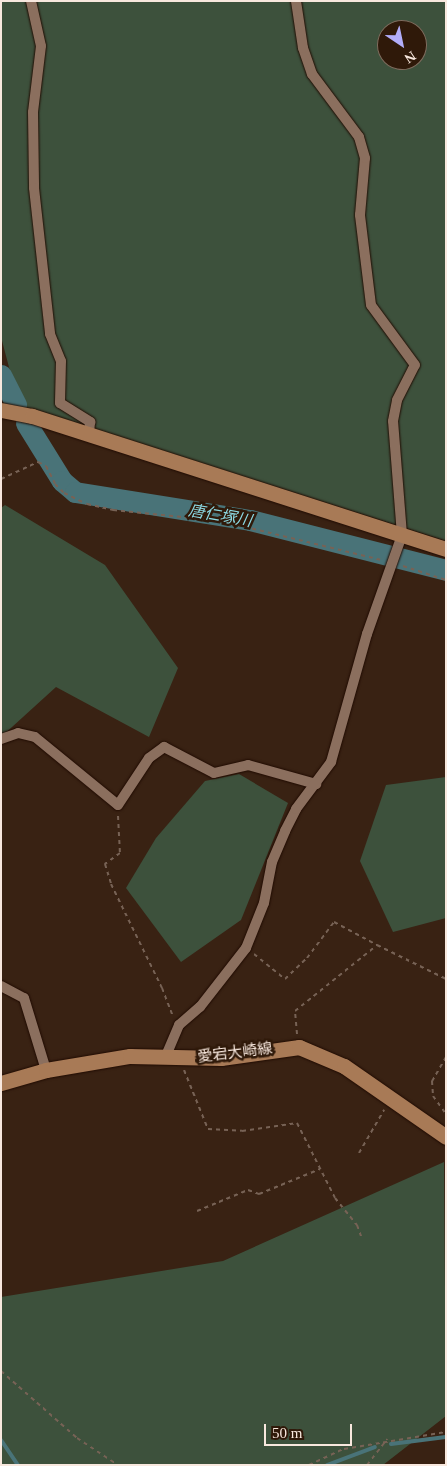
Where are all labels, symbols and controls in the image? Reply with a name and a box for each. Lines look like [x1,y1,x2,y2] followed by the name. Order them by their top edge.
[377,20,427,70] north arrow
[402,48,418,66] text: N
[187,501,253,531] water label: 唐仁塚川
[197,1039,273,1067] street label: 愛宕大崎線
[267,1414,354,1446] scale bar
[272,1425,302,1441] text: 50 m

